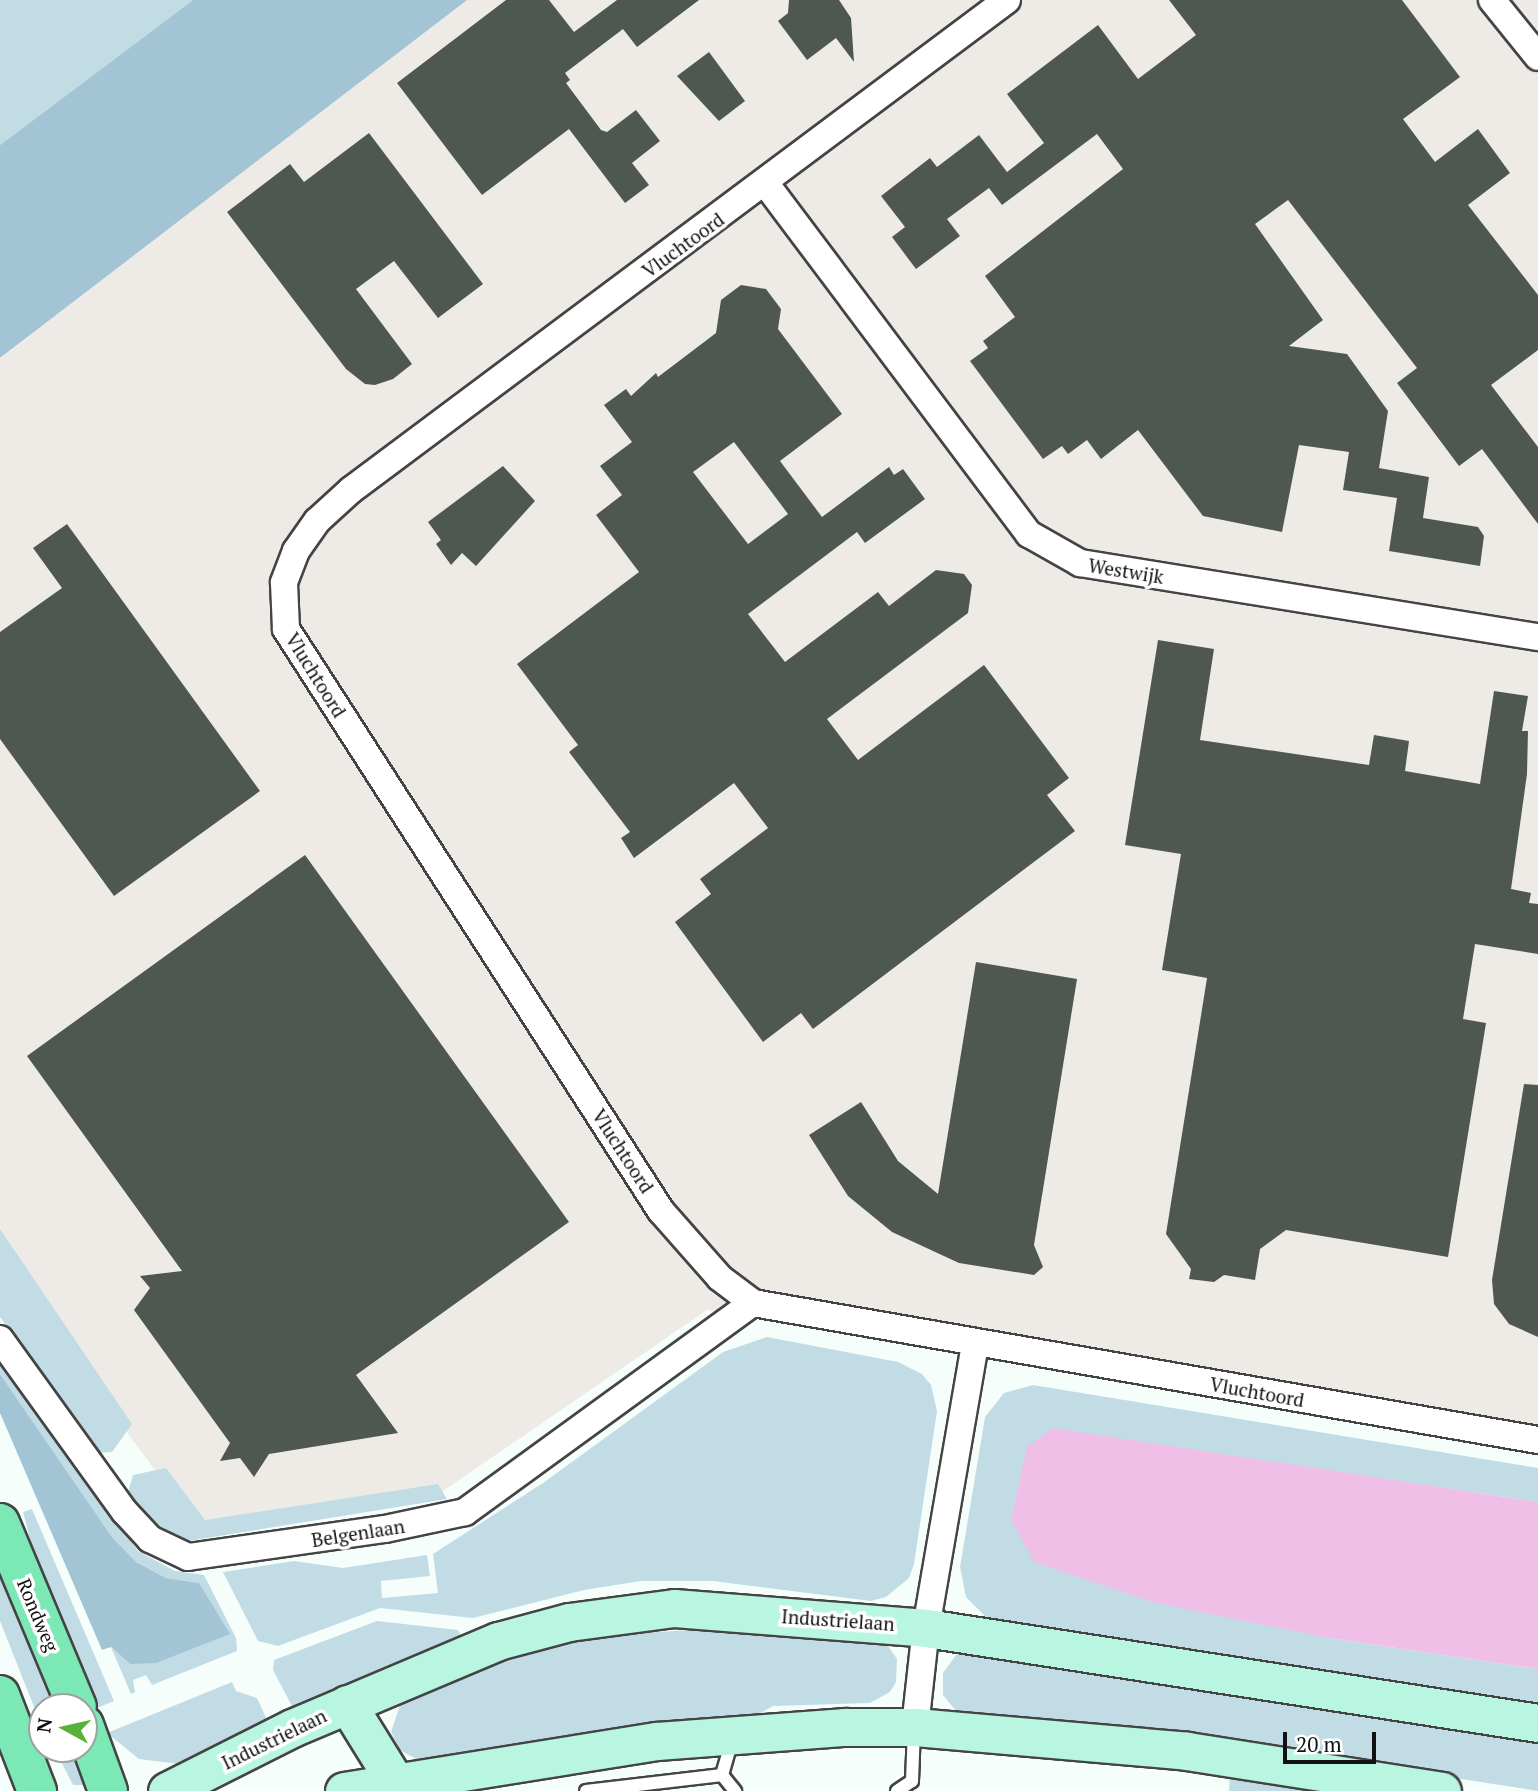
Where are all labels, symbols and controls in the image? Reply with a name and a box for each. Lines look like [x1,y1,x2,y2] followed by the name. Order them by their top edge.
[638,208,728,282] street label: Vluchtoord
[1087,554,1165,588] street label: Westwijk
[281,628,351,722] street label: Vluchtoord
[587,1105,659,1197] street label: Vluchtoord
[1208,1372,1306,1412] street label: Vluchtoord
[310,1514,406,1552] street label: Belgenlaan
[12,1575,64,1655] street label: Rondweg
[781,1605,895,1635] street label: Industrielaan
[28,1693,98,1763] north arrow
[218,1704,330,1774] street label: Industrielaan
[30,1716,57,1734] text: N
[1286,1718,1379,1762] scale bar
[1296,1730,1342,1758] text: 20 m

